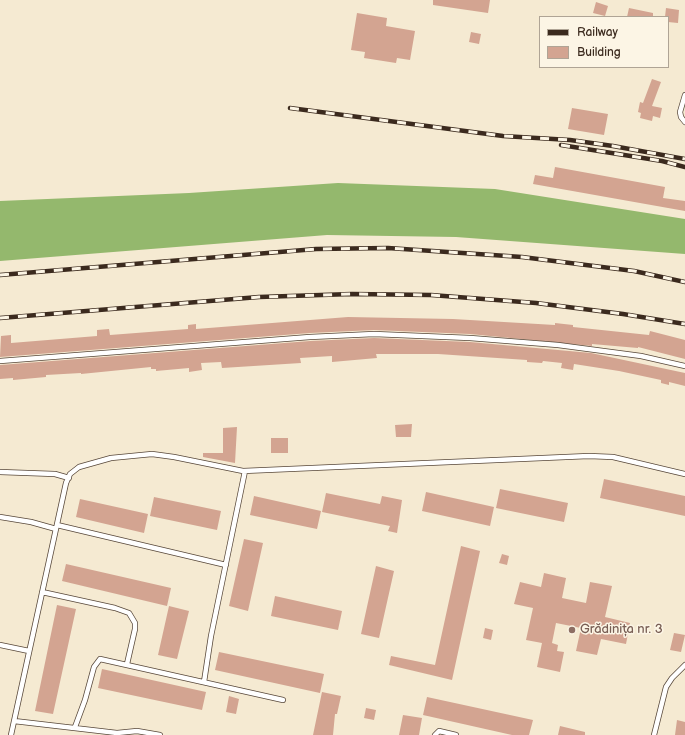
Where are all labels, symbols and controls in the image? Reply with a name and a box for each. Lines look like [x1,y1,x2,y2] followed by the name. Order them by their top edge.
[539,16,669,68] legend
[577,25,618,40] text: Railway
[577,45,621,60] text: Building
[580,622,663,638] place label: Grădinița nr. 3
[567,625,577,635] marker: Grădinița nr. 3

